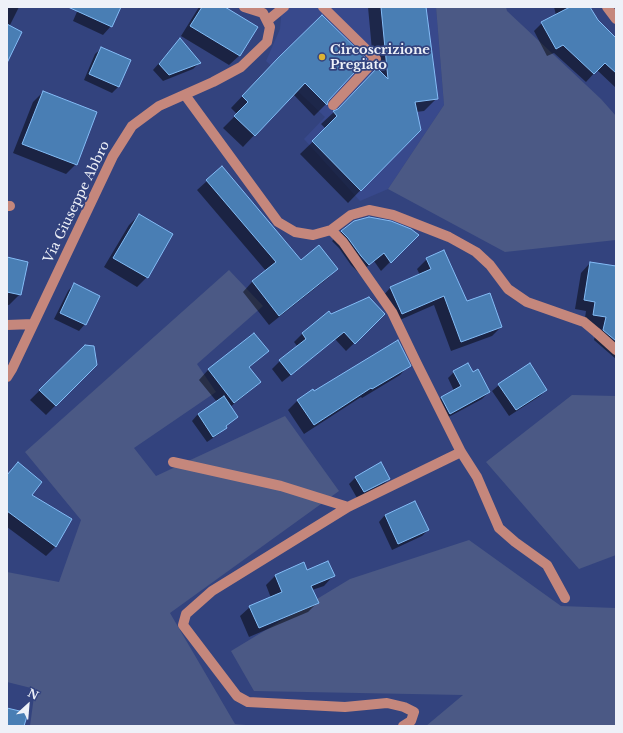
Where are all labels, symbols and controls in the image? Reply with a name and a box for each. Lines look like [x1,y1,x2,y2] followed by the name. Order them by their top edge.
[330,42,430,73] place label: Circoscrizione Pregiato
[317,52,327,62] marker: Circoscrizione Pregiato
[41,139,113,265] street label: Via Giuseppe Abbro
[8,685,48,725] north arrow
[26,686,41,703] text: N

